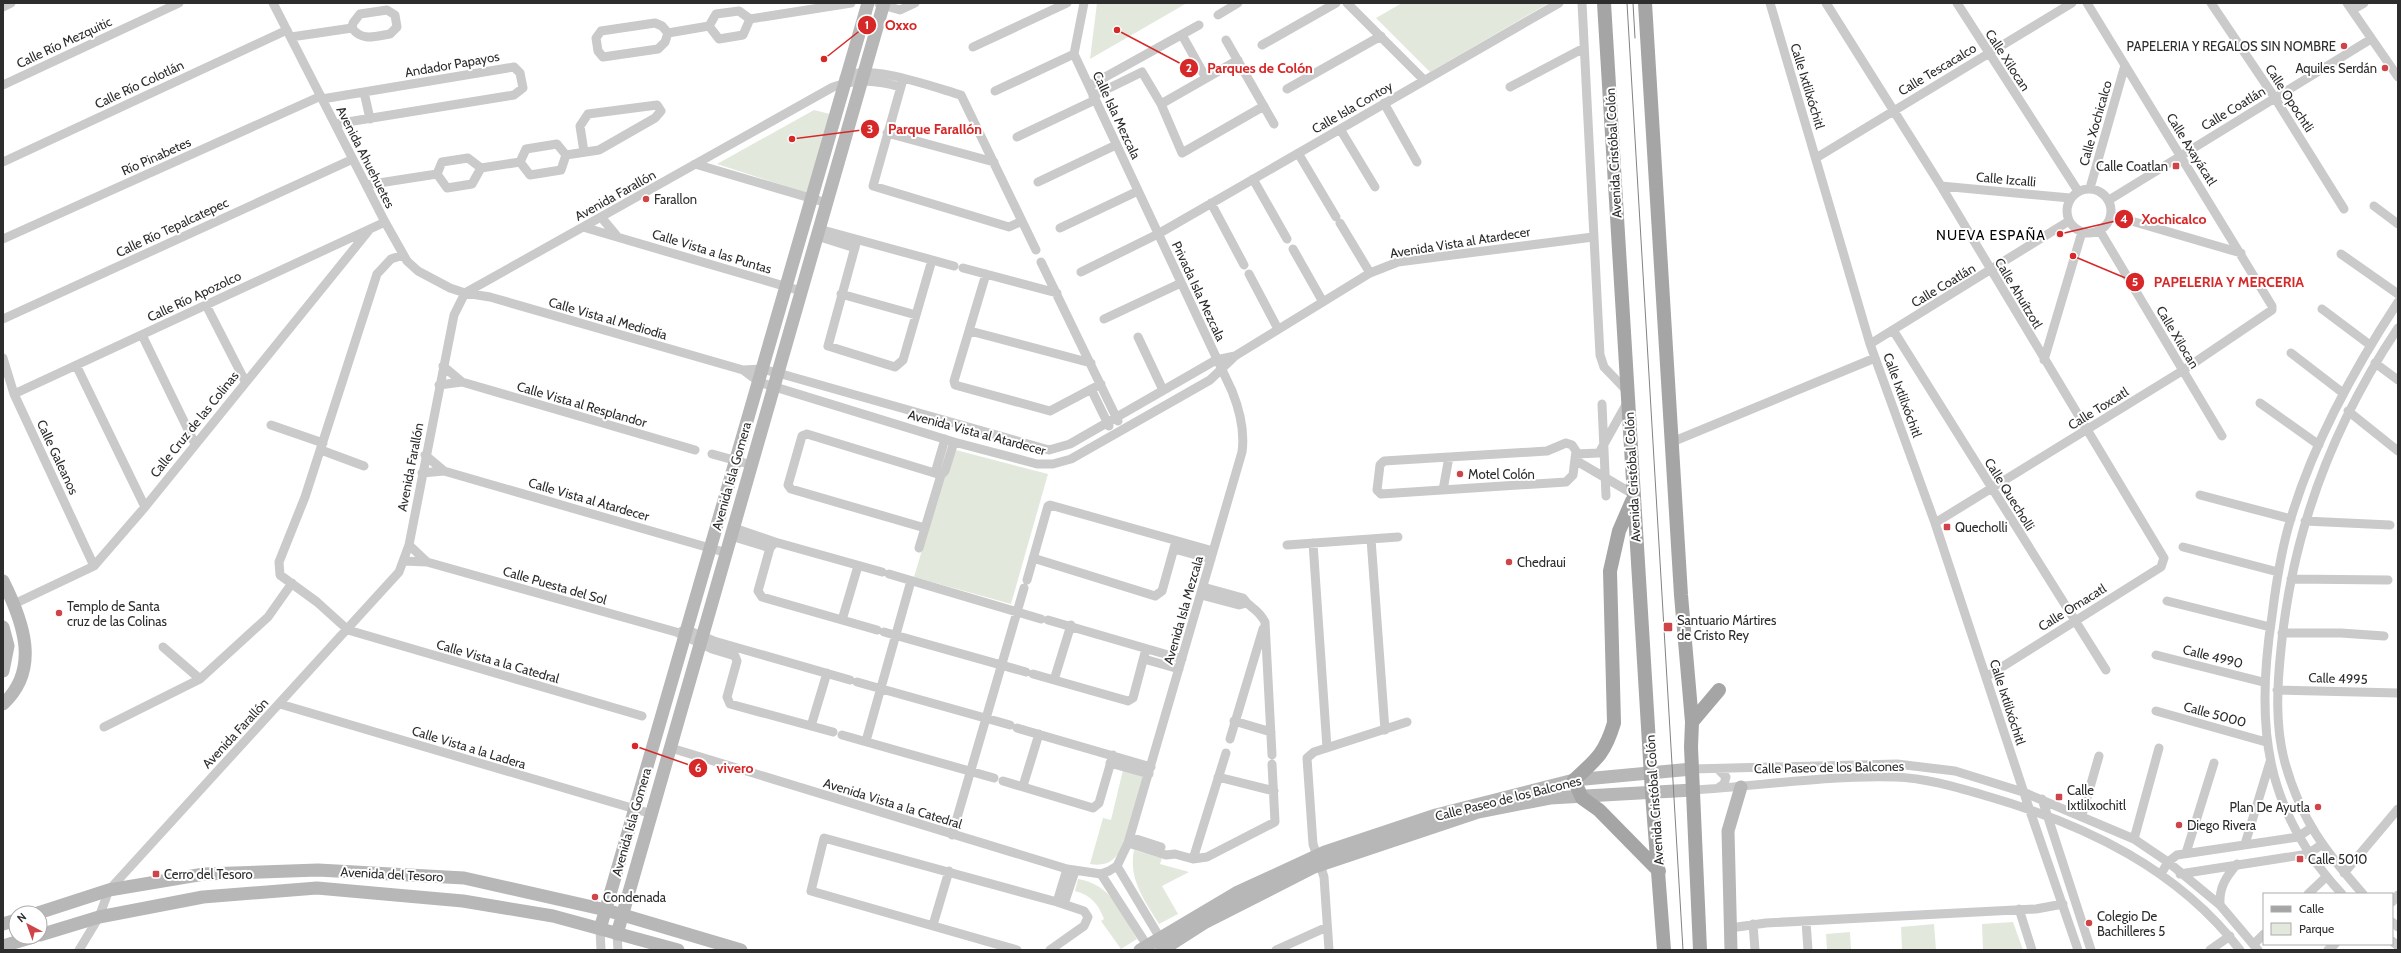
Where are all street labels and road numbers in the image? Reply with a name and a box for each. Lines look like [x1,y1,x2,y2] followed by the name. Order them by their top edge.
[14,13,114,71] street label: Calle Río Mezquitic
[1982,26,2034,94] street label: Calle Xilocan
[1895,39,1979,99] street label: Calle Tescacalco
[1787,41,1829,131] street label: Calle Ixtlilxóchitl
[403,48,501,80] street label: Andador Papayos
[92,56,186,112] street label: Calle Río Colotlán
[2262,61,2318,135] street label: Calle Opochtli
[1090,68,1145,162] street label: Calle Isla Mezcala
[1309,77,1396,137] street label: Calle Isla Contoy
[2075,78,2115,168] street label: Calle Xochicalco
[2198,83,2268,133] street label: Calle Coatlán
[1602,87,1624,219] street label: Avenida Cristóbal Colón
[333,103,399,211] street label: Avenida Ahuehuetes
[2163,110,2221,188] street label: Calle Axayácatl
[119,133,194,178] street label: Río Pinabetes
[572,166,658,224] street label: Avenida Farallón
[1975,168,2037,190] street label: Calle Izcalli
[113,194,231,260] street label: Calle Río Tepalcatepec
[1389,223,1532,261] street label: Avenida Vista al Atardecer
[650,225,774,277] street label: Calle Vista a las Puntas
[1169,238,1229,344] street label: Privada Isla Mezcala
[1992,255,2046,331] street label: Calle Ahuítzotl
[1908,260,1978,310] street label: Calle Coatlán
[144,267,244,325] street label: Calle Río Apozolco
[547,293,670,343] street label: Calle Vista al Mediodía
[2153,303,2203,371] street label: Calle Xilocan
[1880,350,1926,440] street label: Calle Ixtlilxóchitl
[146,367,242,480] street label: Calle Cruz de las Colinas
[515,378,650,430] street label: Calle Vista al Resplandor
[2065,383,2131,433] street label: Calle Toxcatl
[906,406,1048,458] street label: Avenida Vista al Atardecer
[1621,411,1643,543] street label: Avenida Cristóbal Colón
[34,417,83,497] street label: Calle Galeanos
[708,419,754,532] street label: Avenida Isla Gomera
[394,421,426,513] street label: Avenida Farallón
[1982,455,2038,533] street label: Calle Quecholli
[527,474,652,524] street label: Calle Vista al Atardecer
[1160,553,1206,666] street label: Avenida Isla Mezcala
[501,563,609,607] street label: Calle Puesta del Sol
[2035,580,2109,634] street label: Calle Omacatl
[435,636,561,686] street label: Calle Vista a la Catedral
[2181,641,2245,671] street label: Calle 4990
[1987,657,2029,747] street label: Calle Ixtlilxóchitl
[2308,669,2368,687] street label: Calle 4995
[198,695,272,771] street label: Avenida Farallón
[2182,698,2248,730] street label: Calle 5000
[410,722,529,772] street label: Calle Vista a la Ladera
[1641,734,1667,866] street label: Avenida Cristóbal Colón
[1754,758,1905,776] street label: Calle Paseo de los Balcones
[608,765,654,878] street label: Avenida Isla Gomera
[1433,772,1583,824] street label: Calle Paseo de los Balcones
[822,774,964,832] street label: Avenida Vista a la Catedral
[340,863,444,885] street label: Avenida del Tesoro

